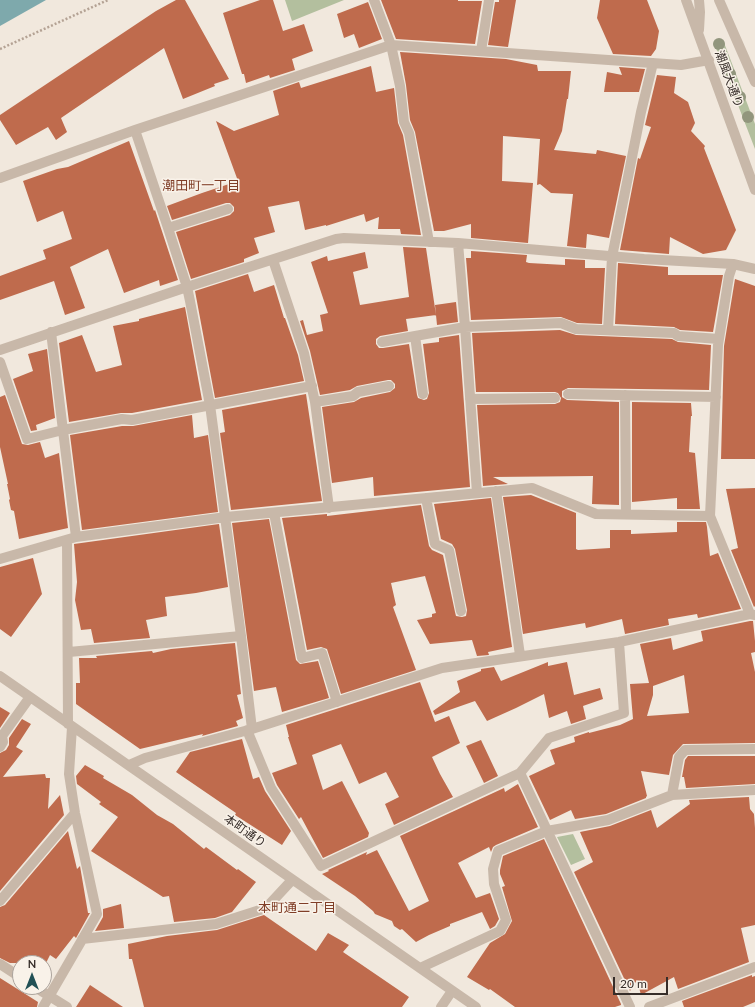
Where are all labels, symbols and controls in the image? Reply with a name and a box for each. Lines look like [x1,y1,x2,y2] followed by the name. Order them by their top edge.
[712,48,746,110] street label: 潮風大通り
[162,178,240,194] district label: 潮田町一丁目
[221,811,269,851] street label: 本町通り
[258,900,336,916] district label: 本町通二丁目
[12,955,52,995] north arrow
[28,957,36,970] text: N
[615,969,670,995] scale bar
[620,976,647,991] text: 20 m

